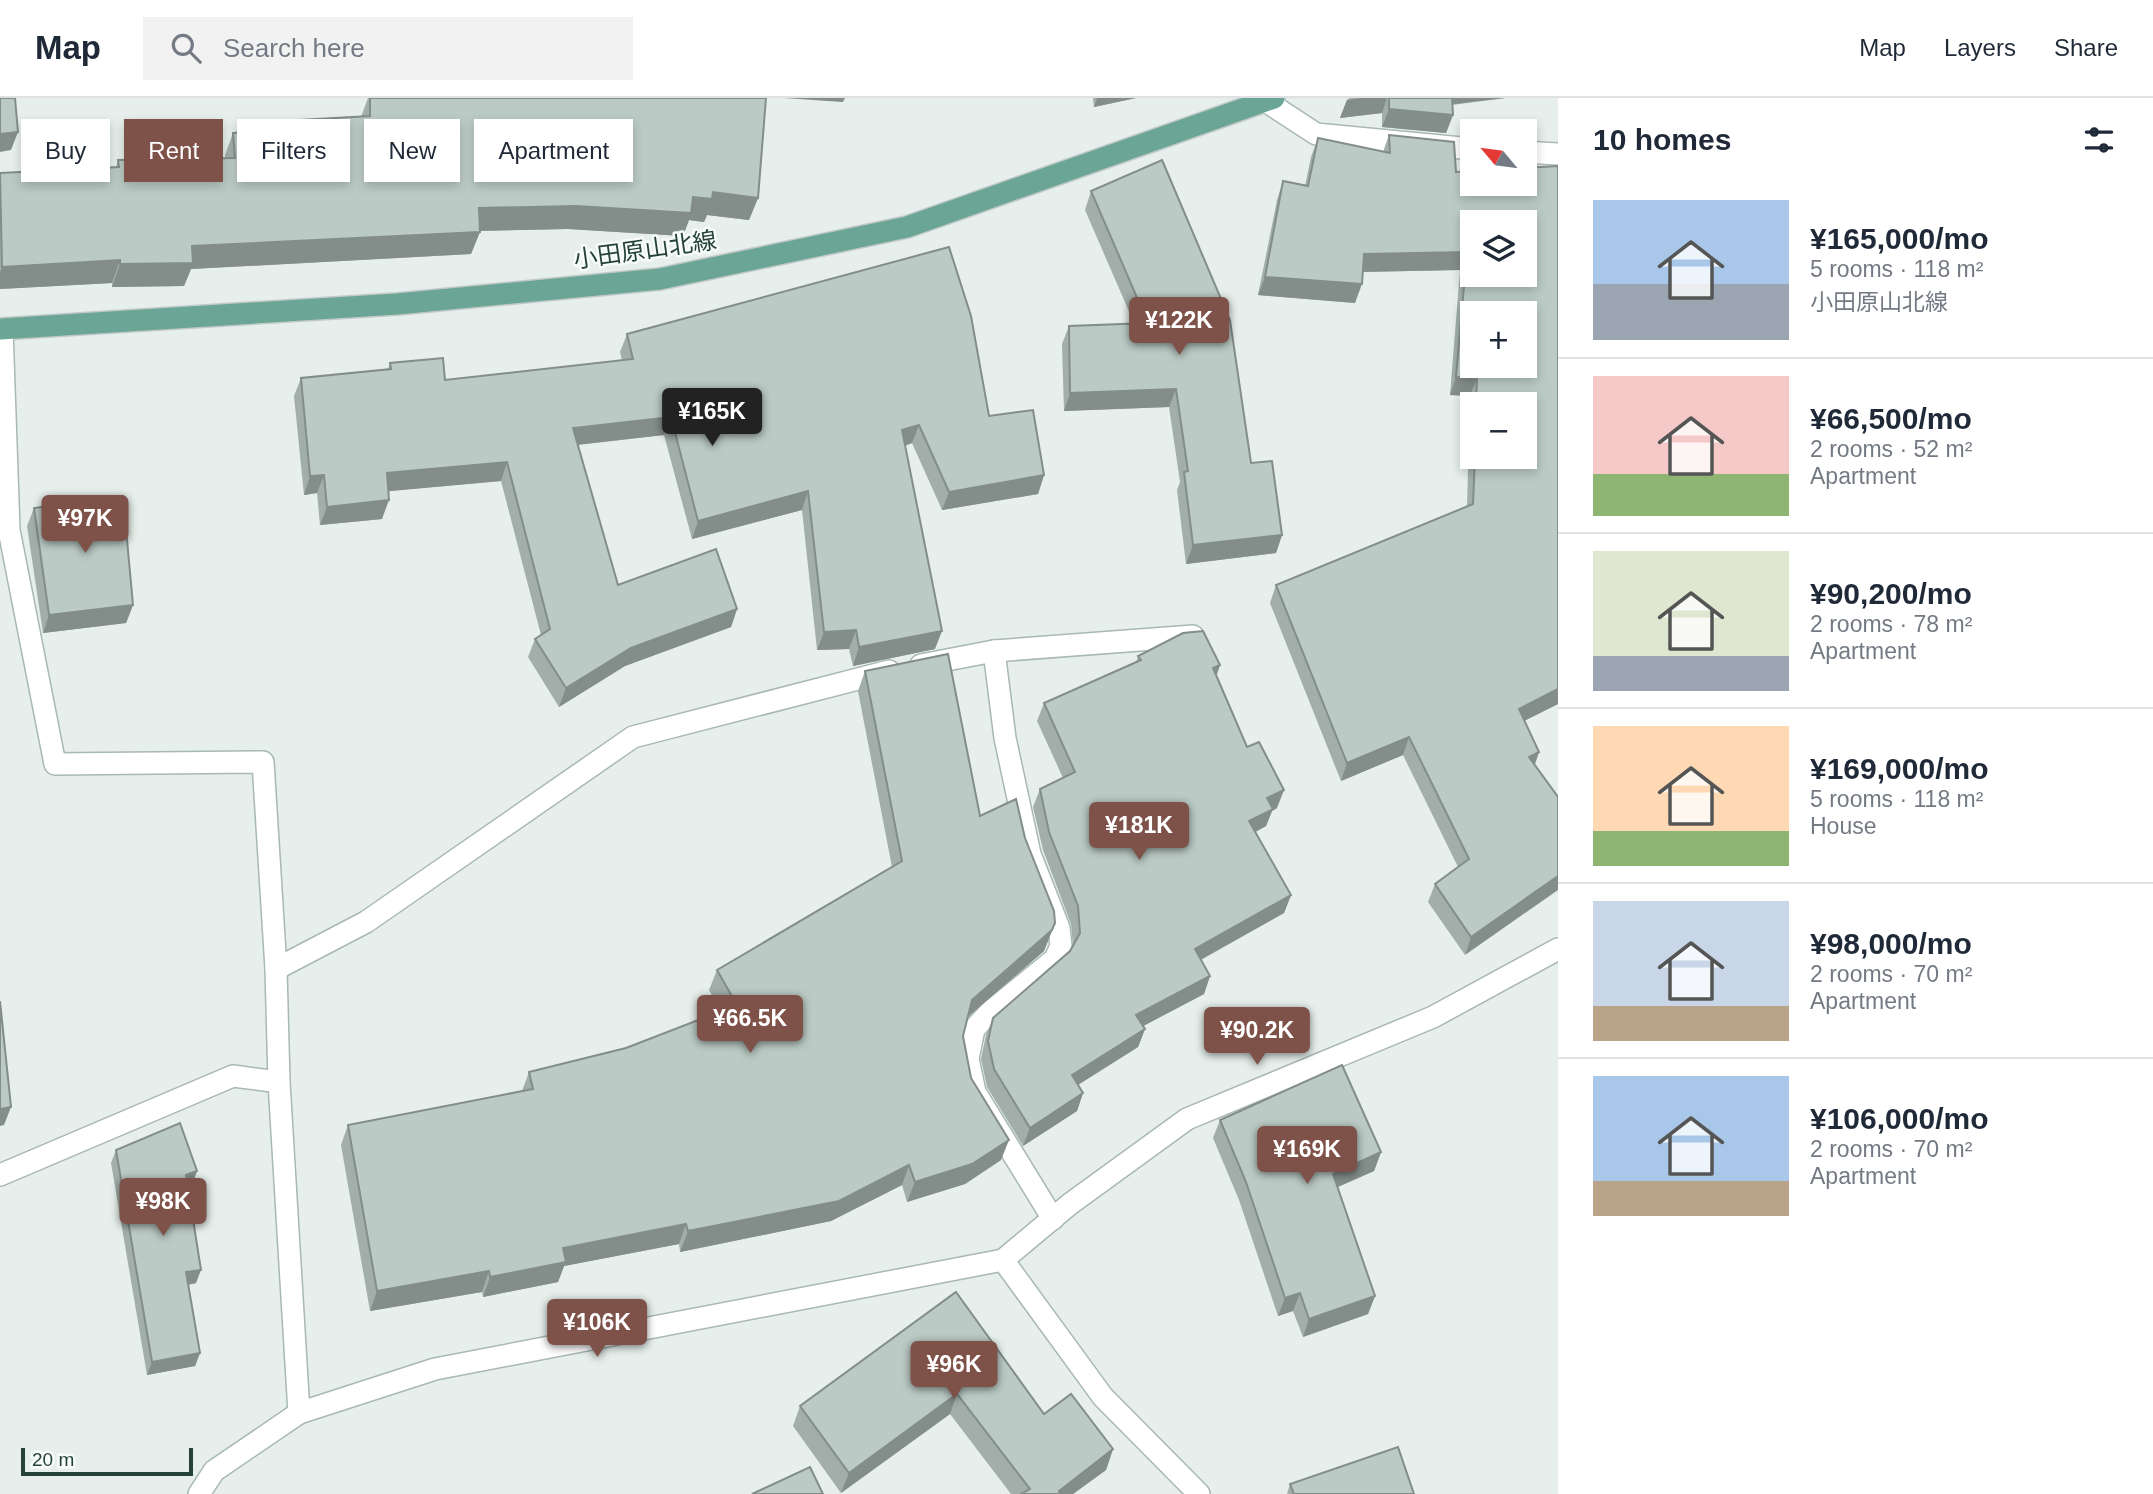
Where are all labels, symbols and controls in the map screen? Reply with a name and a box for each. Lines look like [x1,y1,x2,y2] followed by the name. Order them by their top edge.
[143,17,633,80] search box
[35,29,101,66] text: Map
[167,29,205,67] icon: search
[223,33,365,63] text: Search here
[1859,34,1906,61] text: Map
[1944,34,2016,61] text: Layers
[2054,34,2118,61] text: Share
[21,119,110,182] chip: Buy
[124,119,223,182] chip: Rent
[237,119,350,182] chip: Filters
[364,119,460,182] chip: New
[474,119,633,182] chip: Apartment
[1460,119,1536,196] north arrow
[1460,119,1537,469] map controls
[2080,121,2118,159] icon: filters
[1593,123,1731,156] text: 10 homes
[1460,210,1537,287] button: layers
[1810,222,1988,255] text: ¥165,000/mo
[572,226,718,273] street label: 小田原山北線
[1649,228,1733,312] icon: home
[1810,256,1983,282] text: 5 rooms · 118 m²
[1810,289,1948,315] text: 小田原山北線
[1130,298,1228,357] pin: ¥122K
[1460,301,1537,378] button: +
[1145,307,1213,333] text: ¥122K
[663,388,761,448] pin: ¥165K
[1460,392,1537,469] button: −
[678,398,746,424] text: ¥165K
[1810,402,1972,435] text: ¥66,500/mo
[1649,404,1733,488] icon: home
[1810,436,1972,462] text: 2 rooms · 52 m²
[1810,463,1916,489] text: Apartment
[44,496,126,555] pin: ¥97K
[58,505,112,531] text: ¥97K
[1810,577,1972,610] text: ¥90,200/mo
[1649,579,1733,663] icon: home
[1810,611,1972,637] text: 2 rooms · 78 m²
[1810,638,1916,664] text: Apartment
[1810,752,1988,785] text: ¥169,000/mo
[1649,754,1733,838] icon: home
[1810,786,1983,812] text: 5 rooms · 118 m²
[1090,802,1188,862] pin: ¥181K
[1105,812,1173,838] text: ¥181K
[1810,813,1876,839] text: House
[1810,927,1972,960] text: ¥98,000/mo
[1649,929,1733,1013] icon: home
[1810,961,1972,987] text: 2 rooms · 70 m²
[1810,988,1916,1014] text: Apartment
[693,996,807,1055] pin: ¥66.5K
[713,1005,787,1031] text: ¥66.5K
[1200,1007,1314,1067] pin: ¥90.2K
[1220,1017,1294,1043] text: ¥90.2K
[1810,1102,1988,1135] text: ¥106,000/mo
[1649,1104,1733,1188] icon: home
[1258,1126,1356,1186] pin: ¥169K
[1273,1136,1341,1162] text: ¥169K
[1810,1136,1972,1162] text: 2 rooms · 70 m²
[1810,1163,1916,1189] text: Apartment
[122,1178,204,1238] pin: ¥98K
[136,1188,190,1214] text: ¥98K
[548,1300,646,1359] pin: ¥106K
[563,1309,631,1335] text: ¥106K
[913,1342,995,1401] pin: ¥96K
[927,1351,981,1377] text: ¥96K
[21,1445,192,1477] scale bar
[32,1449,74,1470] text: 20 m

